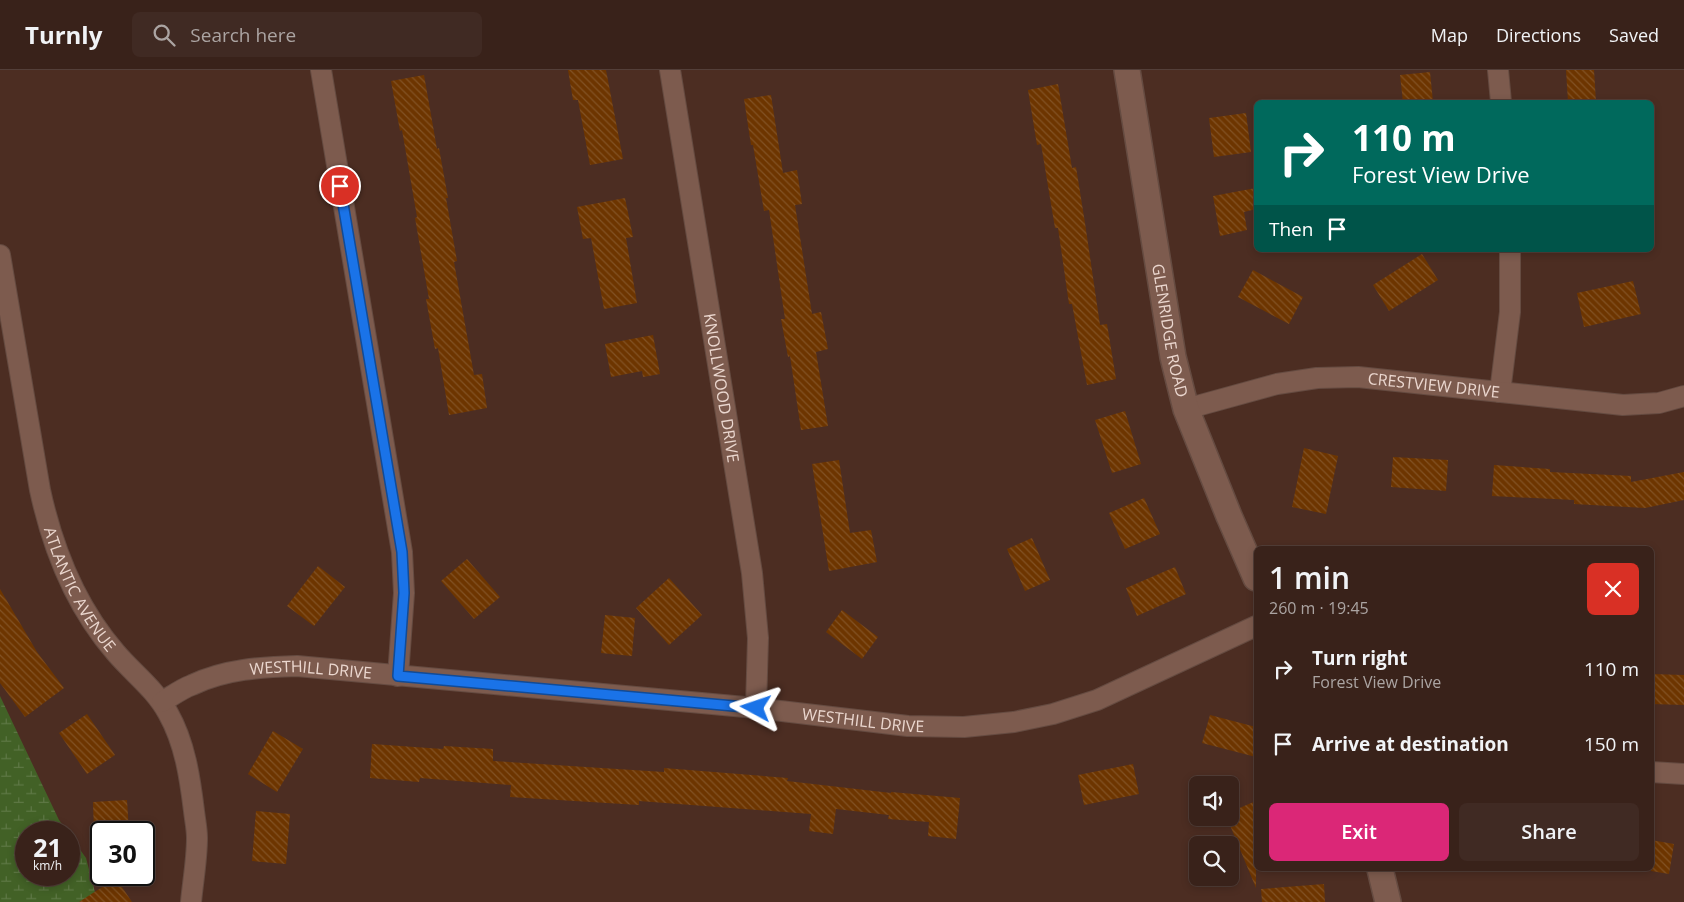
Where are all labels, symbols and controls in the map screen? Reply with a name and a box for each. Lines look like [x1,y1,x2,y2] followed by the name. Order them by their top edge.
[132,12,482,57] search box
[25,18,102,51] text: Turnly
[150,21,178,49] icon: search
[190,22,296,48] text: Search here
[1431,23,1468,47] text: Map
[1496,23,1581,47] text: Directions
[1609,23,1659,47] text: Saved
[1352,114,1456,161] text: 110 m
[1269,120,1334,185] icon: right
[1352,159,1530,189] text: Forest View Drive
[319,165,361,207] pin
[326,172,354,200] icon: arrive
[1323,215,1351,243] icon: arrive
[1269,216,1313,242] text: Then
[1147,262,1194,400] street label: GLENRIDGE ROAD
[699,312,745,464] street label: KNOLLWOOD DRIVE
[1367,367,1501,403] street label: CRESTVIEW DRIVE
[39,524,121,656] street label: ATLANTIC AVENUE
[1269,557,1350,598] text: 1 min
[1587,563,1639,615] button: close
[1269,597,1369,619] text: 260 m · 19:45
[1312,645,1407,671] text: Turn right
[249,655,373,684] street label: WESTHILL DRIVE
[1269,655,1297,683] icon: right
[1584,656,1639,682] text: 110 m
[1312,671,1441,693] text: Forest View Drive
[729,681,781,733] position arrow
[801,703,925,737] street label: WESTHILL DRIVE
[1269,730,1297,758] icon: arrive
[1312,731,1509,757] text: Arrive at destination
[1584,731,1639,757] text: 150 m
[1189,776,1239,886] map controls
[1189,776,1239,826] button: sound
[1269,803,1449,861] button: Exit
[1459,803,1639,861] button: Share
[90,821,155,886] speed limit sign: 30
[33,830,62,864] text: 21
[1189,836,1239,886] button: search
[33,857,62,874] text: km/h

